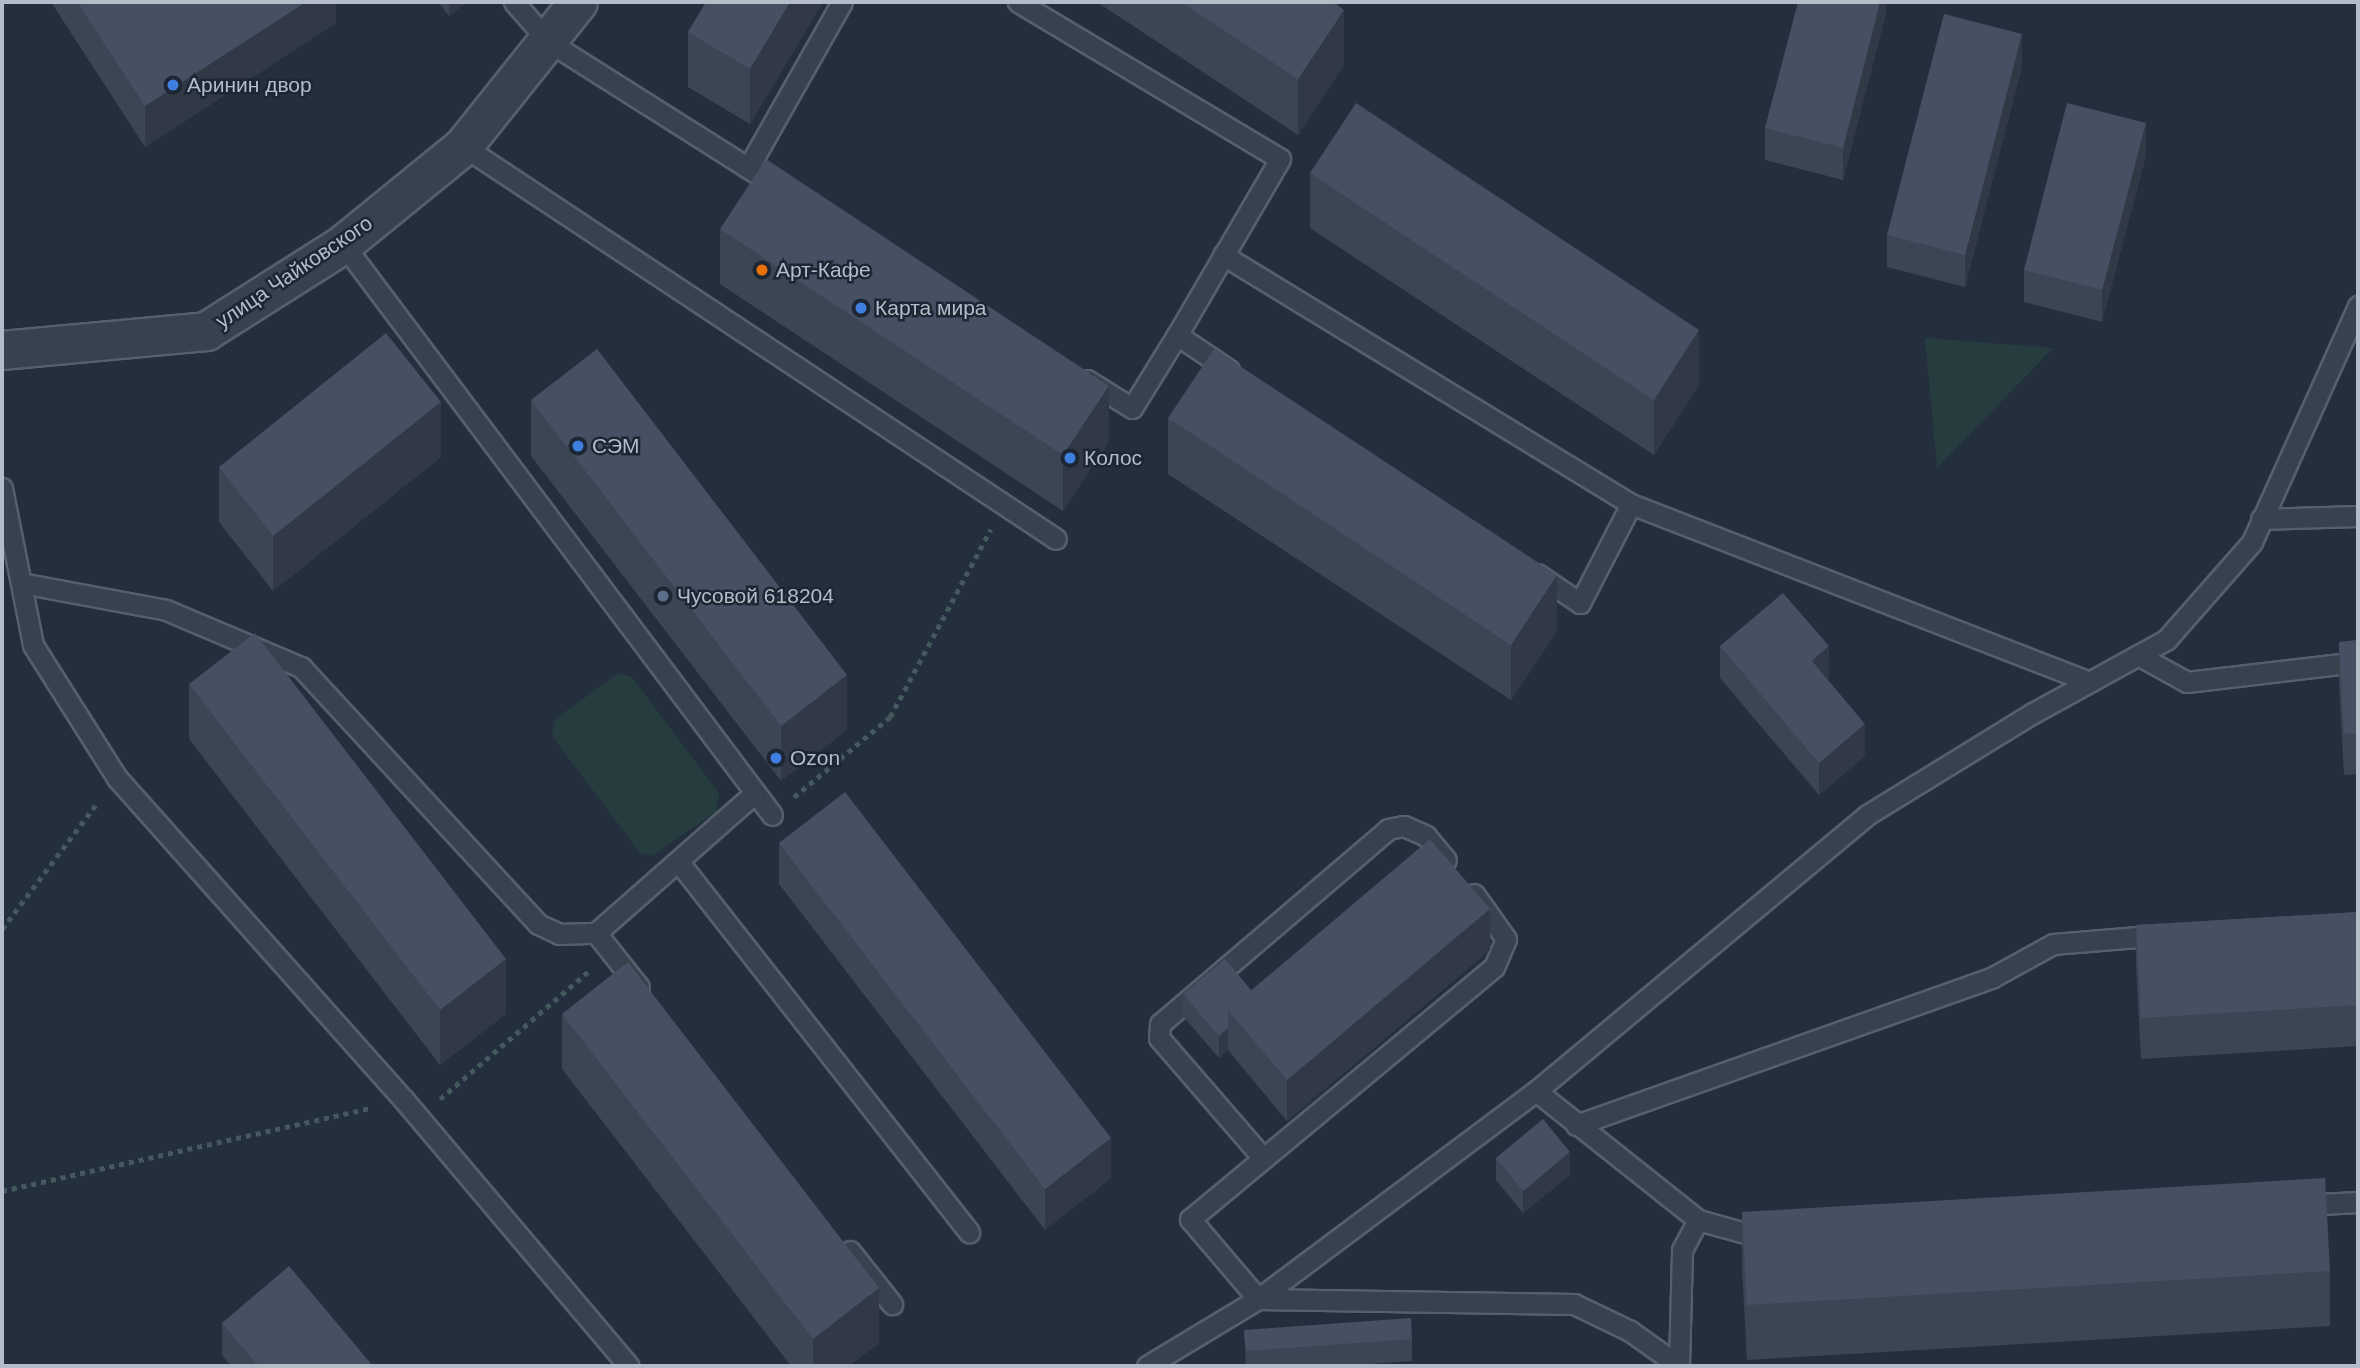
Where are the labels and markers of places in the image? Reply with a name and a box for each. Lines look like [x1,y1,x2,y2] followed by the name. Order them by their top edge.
[187,72,312,98] place label: Аринин двор
[165,77,181,93] marker: Аринин двор
[776,257,871,283] place label: Арт-Кафе
[754,262,770,278] marker: Арт-Кафе
[875,295,987,321] place label: Карта мира
[853,300,869,316] marker: Карта мира
[592,433,640,459] place label: СЭМ
[570,438,586,454] marker: СЭМ
[1084,445,1142,471] place label: Колос
[1062,450,1078,466] marker: Колос
[677,583,834,609] place label: Чусовой 618204
[655,588,671,604] marker: Чусовой 618204
[790,745,840,771] place label: Ozon
[768,750,784,766] marker: Ozon

